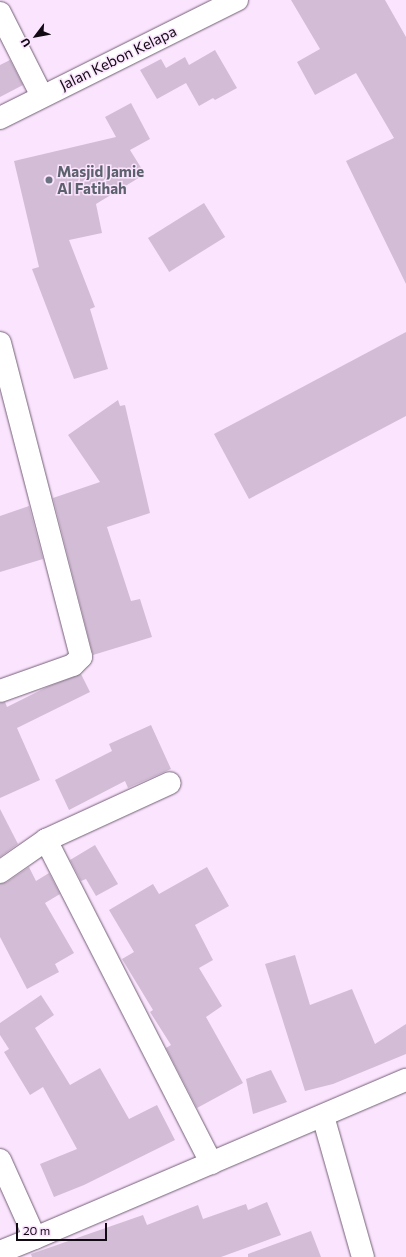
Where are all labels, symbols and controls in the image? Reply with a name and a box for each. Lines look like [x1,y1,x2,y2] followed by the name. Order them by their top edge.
[16,16,56,56] north arrow
[57,22,179,94] street label: Jalan Kebon Kelapa
[18,36,33,49] text: U
[57,162,144,197] place label: Masjid Jamie Al Fatihah
[44,175,54,185] marker: Masjid Jamie Al Fatihah
[18,1215,109,1241] scale bar
[23,1223,50,1237] text: 20 m

